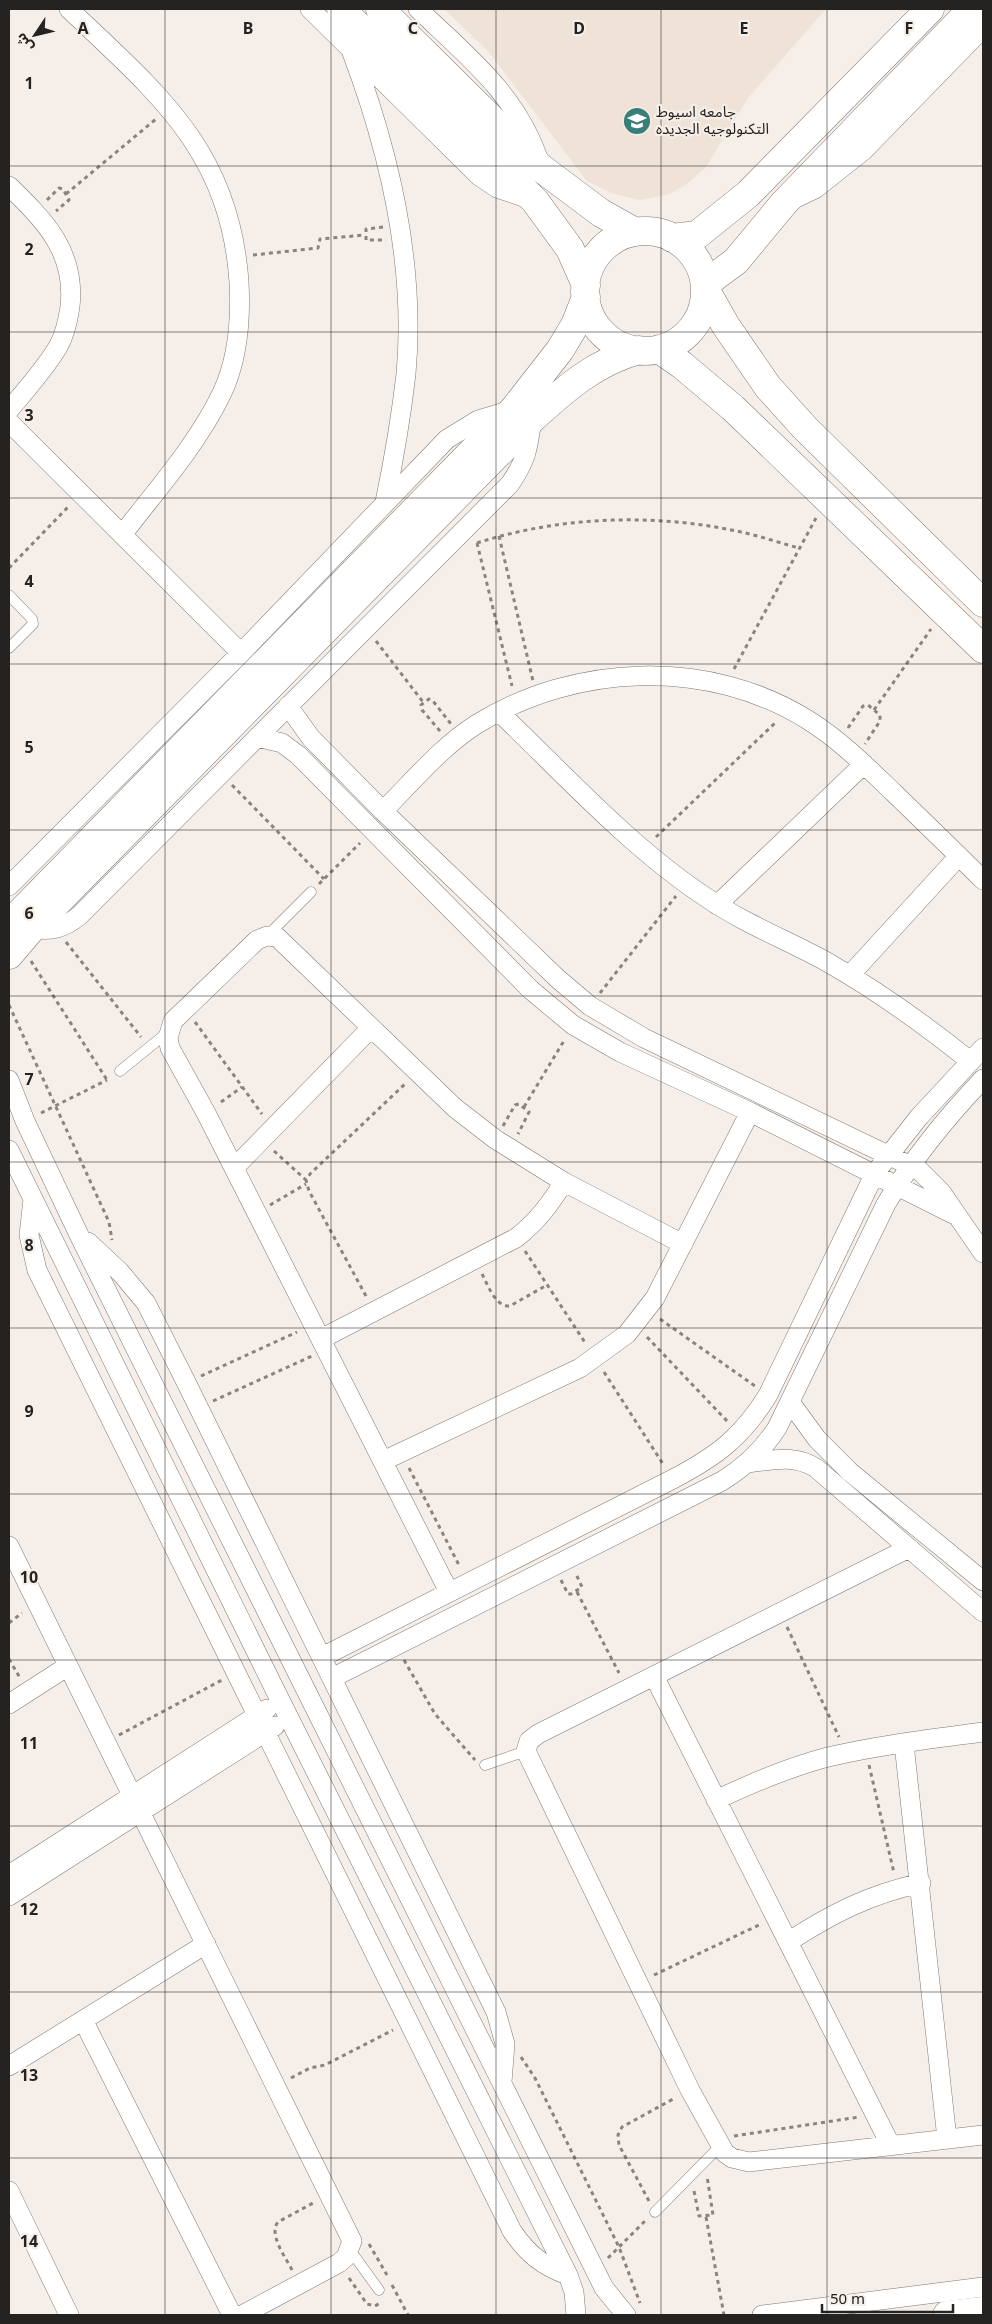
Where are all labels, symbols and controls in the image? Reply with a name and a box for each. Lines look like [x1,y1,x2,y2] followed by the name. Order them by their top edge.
[10,10,60,60] north arrow
[77,17,89,39] text: A
[243,17,253,39] text: B
[408,17,418,39] text: C
[573,17,585,39] text: D
[740,17,749,39] text: E
[905,17,913,39] text: F
[11,29,37,56] text: ش
[24,72,34,94] text: 1
[656,101,769,138] place label: جامعه اسيوط التكنولوجيه الجديده
[622,106,652,136] school or university icon: جامعه اسيوط التكنولوجيه الجديده
[24,238,34,260] text: 2
[24,404,34,426] text: 3
[24,570,34,592] text: 4
[24,736,34,758] text: 5
[24,902,34,924] text: 6
[24,1068,34,1090] text: 7
[24,1234,34,1256] text: 8
[24,1400,34,1422] text: 9
[20,1566,38,1588] text: 10
[20,1732,38,1754] text: 11
[20,1898,38,1920] text: 12
[20,2064,38,2086] text: 13
[20,2230,38,2252] text: 14
[822,2282,953,2314] scale bar
[830,2288,865,2308] text: 50 m

